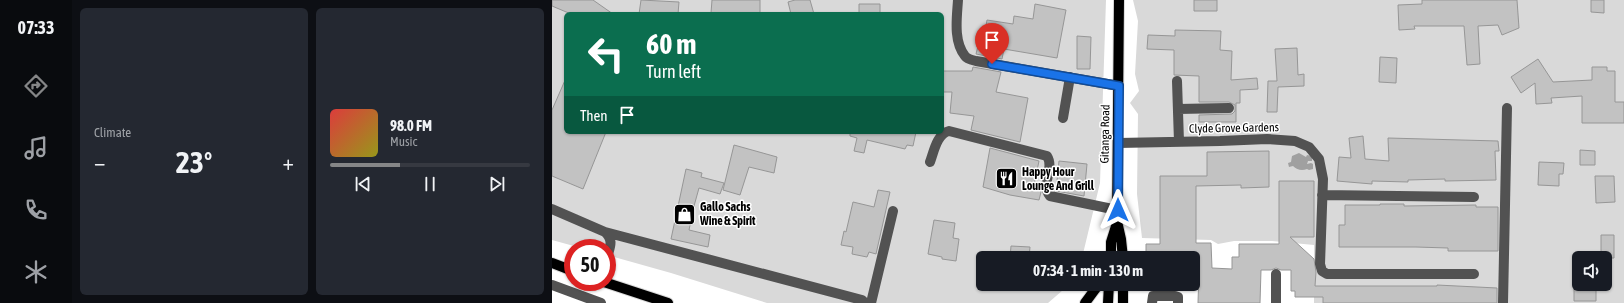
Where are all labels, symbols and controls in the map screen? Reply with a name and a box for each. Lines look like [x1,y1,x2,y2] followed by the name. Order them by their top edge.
[17,17,55,38] text: 07:33
[975,23,1009,64] pin
[580,28,632,80] icon: left
[646,28,696,60] text: 60 m
[981,29,1003,51] icon: arrive
[646,61,701,82] text: Turn left
[22,72,50,100] icon: directions
[616,104,638,126] icon: arrive
[1097,104,1113,164] street label: Gitanga Road
[580,107,608,124] text: Then
[390,117,432,134] text: 98.0 FM
[1189,120,1279,136] street label: Clyde Grove Gardens
[94,125,131,140] text: Climate
[22,134,50,162] icon: music
[390,134,417,149] text: Music
[176,145,212,179] text: 23°
[94,149,105,175] text: −
[283,149,294,175] text: +
[1022,165,1095,193] place label: Happy Hour Lounge And Grill
[993,166,1019,192] restaurant icon: Happy Hour Lounge And Grill
[352,173,374,195] icon: previous
[419,173,441,195] icon: pause
[486,173,508,195] icon: next
[1097,189,1139,231] position arrow
[22,196,50,224] icon: phone
[699,200,756,228] place label: Gallo Sachs Wine & Spirit
[672,201,698,227] shop icon: Gallo Sachs Wine & Spirit
[564,239,616,291] speed limit sign: 50
[1572,251,1612,291] map controls
[1572,251,1612,291] button: sound
[22,258,50,286] icon: climate
[1033,262,1143,279] text: 07:34 · 1 min · 130 m

